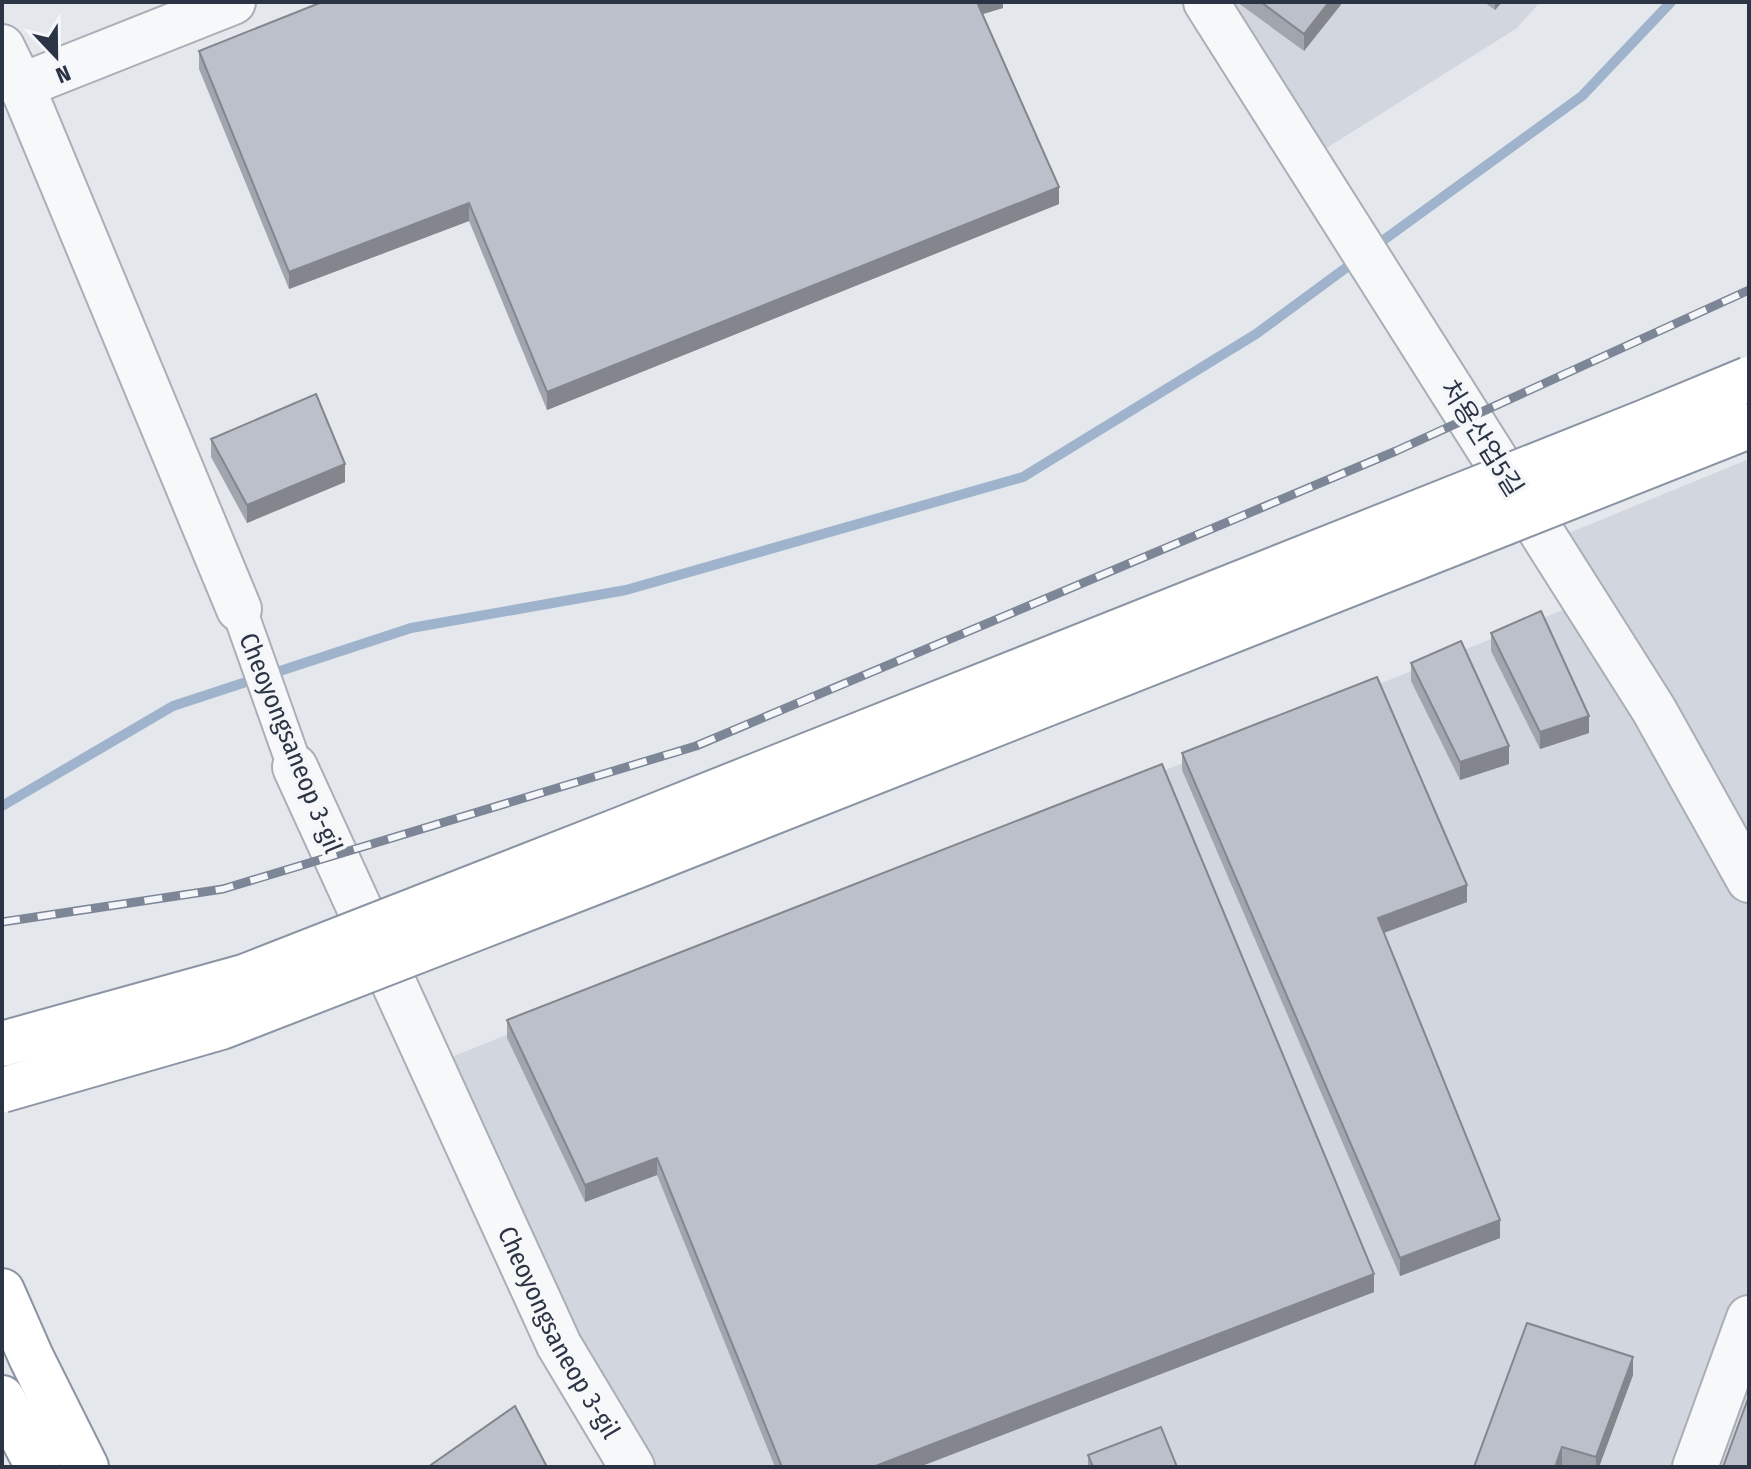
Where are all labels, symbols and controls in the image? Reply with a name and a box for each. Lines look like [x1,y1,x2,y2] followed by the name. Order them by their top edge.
[16,16,96,96] north arrow
[52,59,74,89] text: N
[1434,374,1530,502] street label: 처용산업5길
[232,629,349,858] street label: Cheoyongsaneop 3-gil
[491,1222,626,1444] street label: Cheoyongsaneop 3-gil

